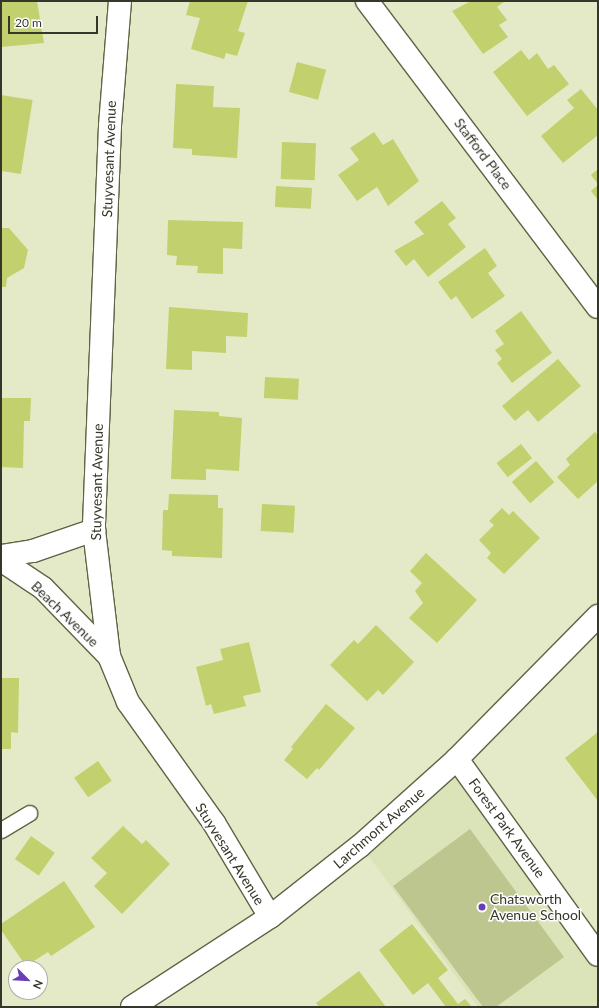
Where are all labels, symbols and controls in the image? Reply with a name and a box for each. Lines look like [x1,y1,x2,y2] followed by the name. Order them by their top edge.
[10,8,100,34] scale bar
[15,15,42,30] text: 20 m
[99,100,119,218] street label: Stuyvesant Avenue
[451,115,515,193] street label: Stafford Place
[88,423,106,541] street label: Stuyvesant Avenue
[28,577,102,651] street label: Beach Avenue
[465,775,549,881] street label: Forest Park Avenue
[330,784,428,872] street label: Larchmont Avenue
[192,800,268,908] street label: Stuyvesant Avenue
[490,891,581,924] place label: Chatsworth Avenue School
[477,902,487,912] marker: Chatsworth Avenue School
[8,960,48,1000] north arrow
[31,978,46,991] text: N

